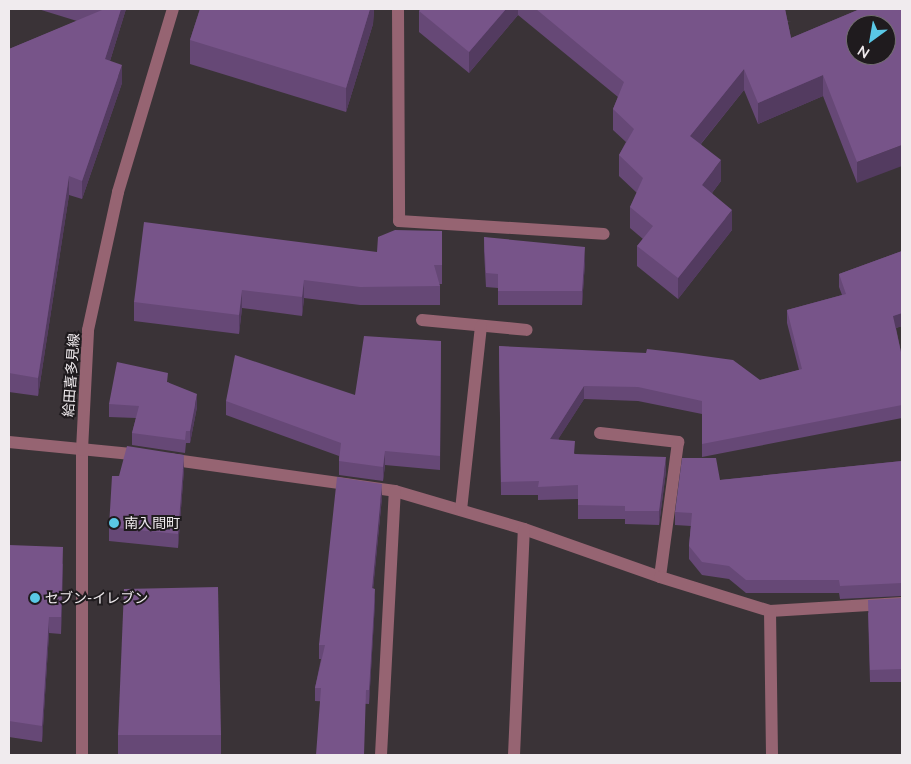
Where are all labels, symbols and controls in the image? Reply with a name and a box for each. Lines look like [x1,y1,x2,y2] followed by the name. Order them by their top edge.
[846,15,896,65] north arrow
[854,42,872,62] text: N
[60,333,82,417] street label: 給田喜多見線
[124,515,180,531] place label: 南入間町
[108,517,120,529] marker: 南入間町
[45,590,148,606] place label: セブン-イレブン
[29,592,41,604] marker: セブン-イレブン

